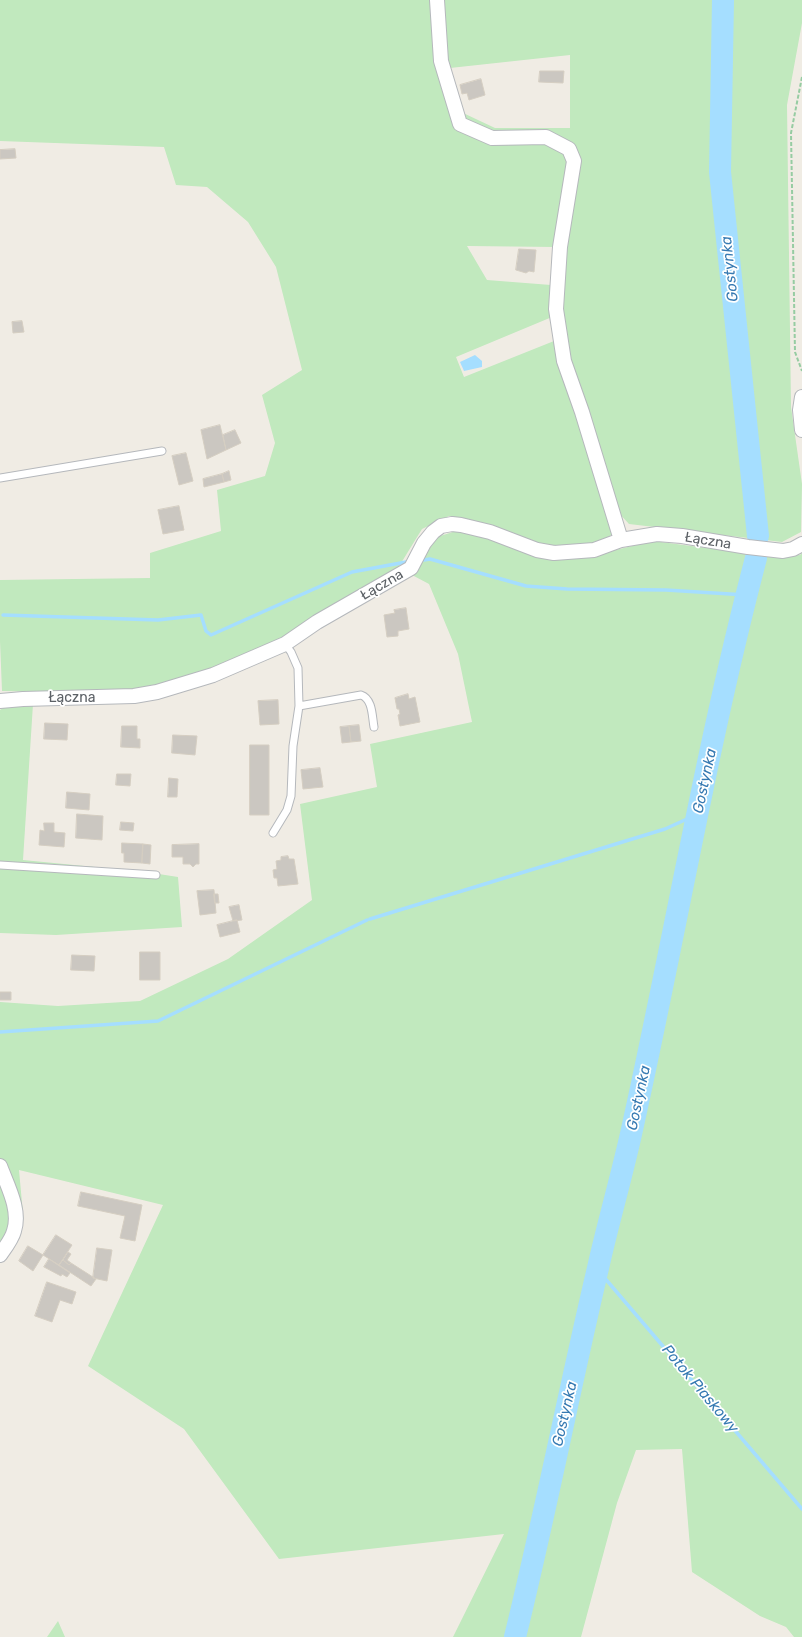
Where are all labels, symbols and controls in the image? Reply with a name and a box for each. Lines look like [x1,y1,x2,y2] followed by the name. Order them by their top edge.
[718,235,742,303] water label: Gostynka
[684,529,732,553] street label: Łączna
[358,566,406,604] street label: Łączna
[49,690,95,706] street label: Łączna
[689,747,721,815] water label: Gostynka
[623,1064,655,1132] water label: Gostynka
[658,1341,742,1437] water label: Potok Piaskowy
[549,1380,581,1448] water label: Gostynka

